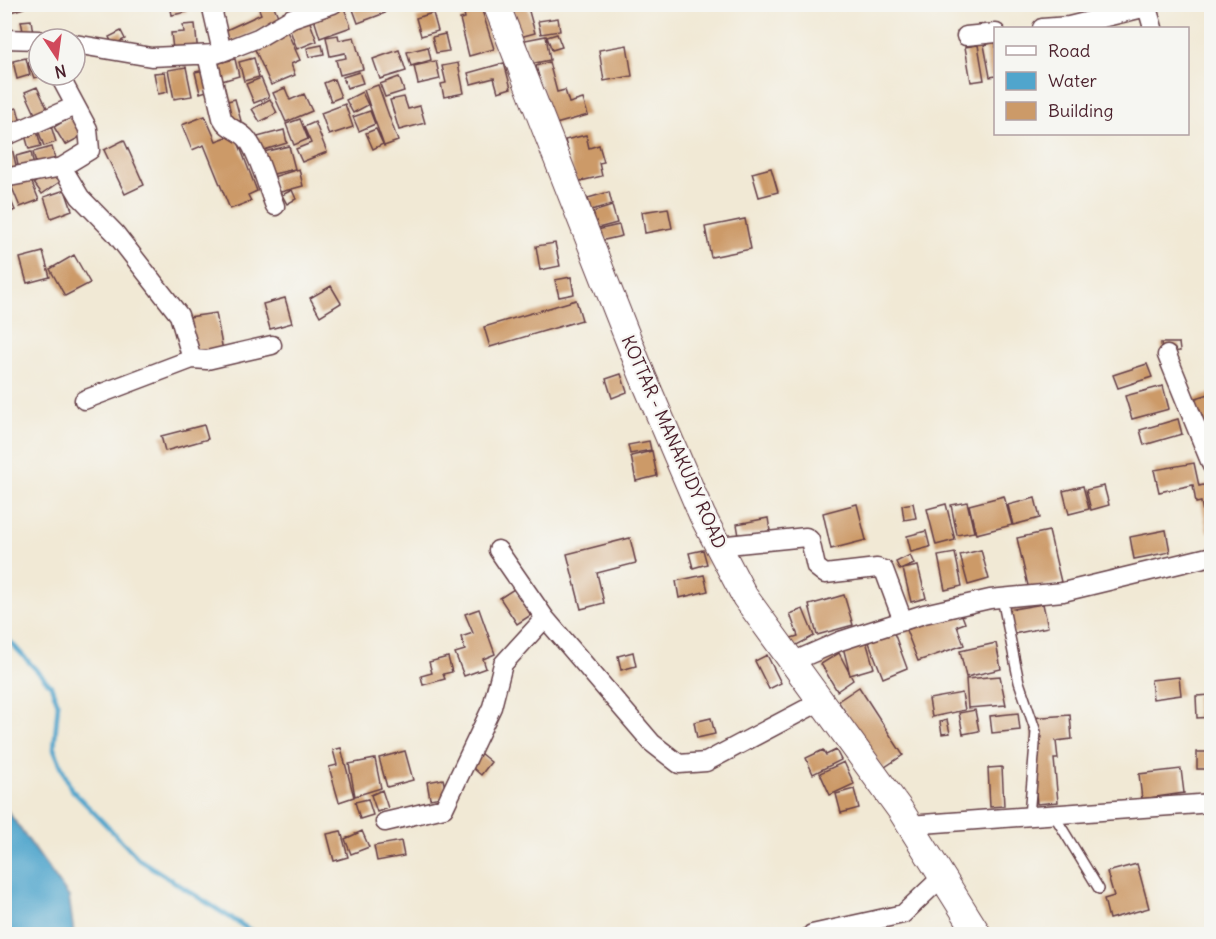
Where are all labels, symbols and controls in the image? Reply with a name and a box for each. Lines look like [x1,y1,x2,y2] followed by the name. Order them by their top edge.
[27,27,87,87] north arrow
[994,27,1189,135] legend
[1048,39,1091,62] text: Road
[53,61,68,83] text: N
[1048,69,1098,92] text: Water
[1048,99,1113,122] text: Building
[616,332,732,552] street label: KOTTAR - MANAKUDY ROAD

